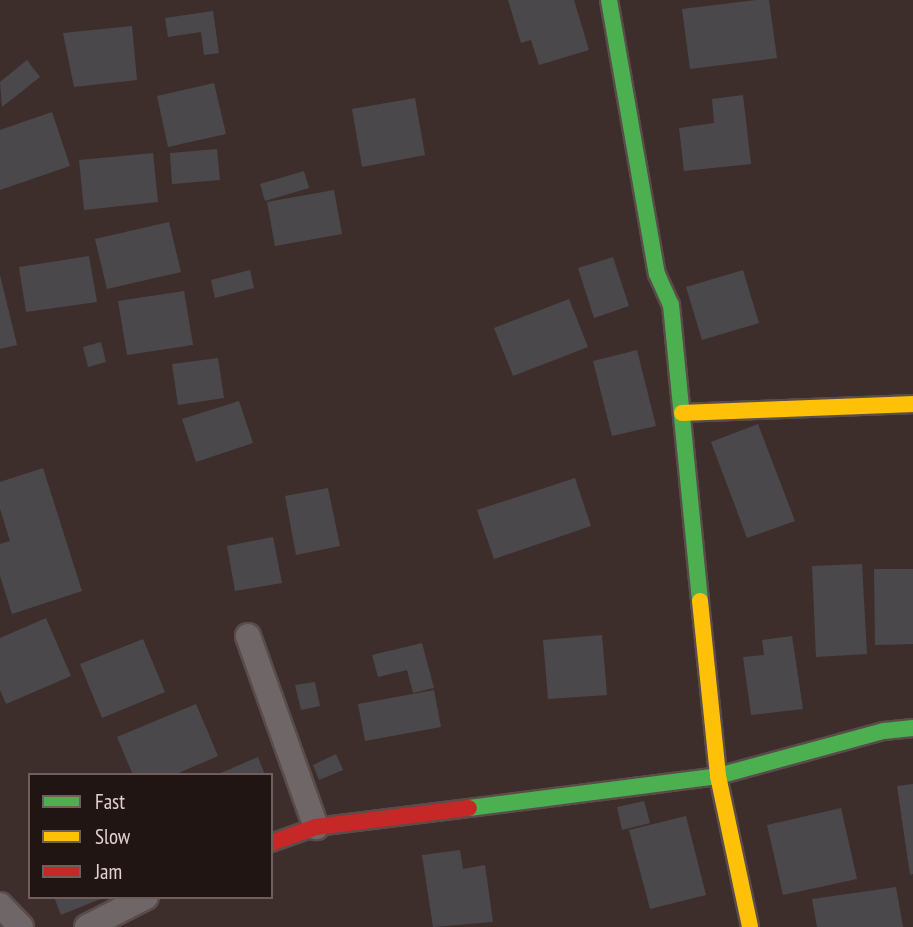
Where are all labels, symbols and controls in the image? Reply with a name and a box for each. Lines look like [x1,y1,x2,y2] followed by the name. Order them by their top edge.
[28,773,273,899] legend
[95,788,125,815] text: Fast
[95,823,130,850] text: Slow
[95,858,122,885] text: Jam

